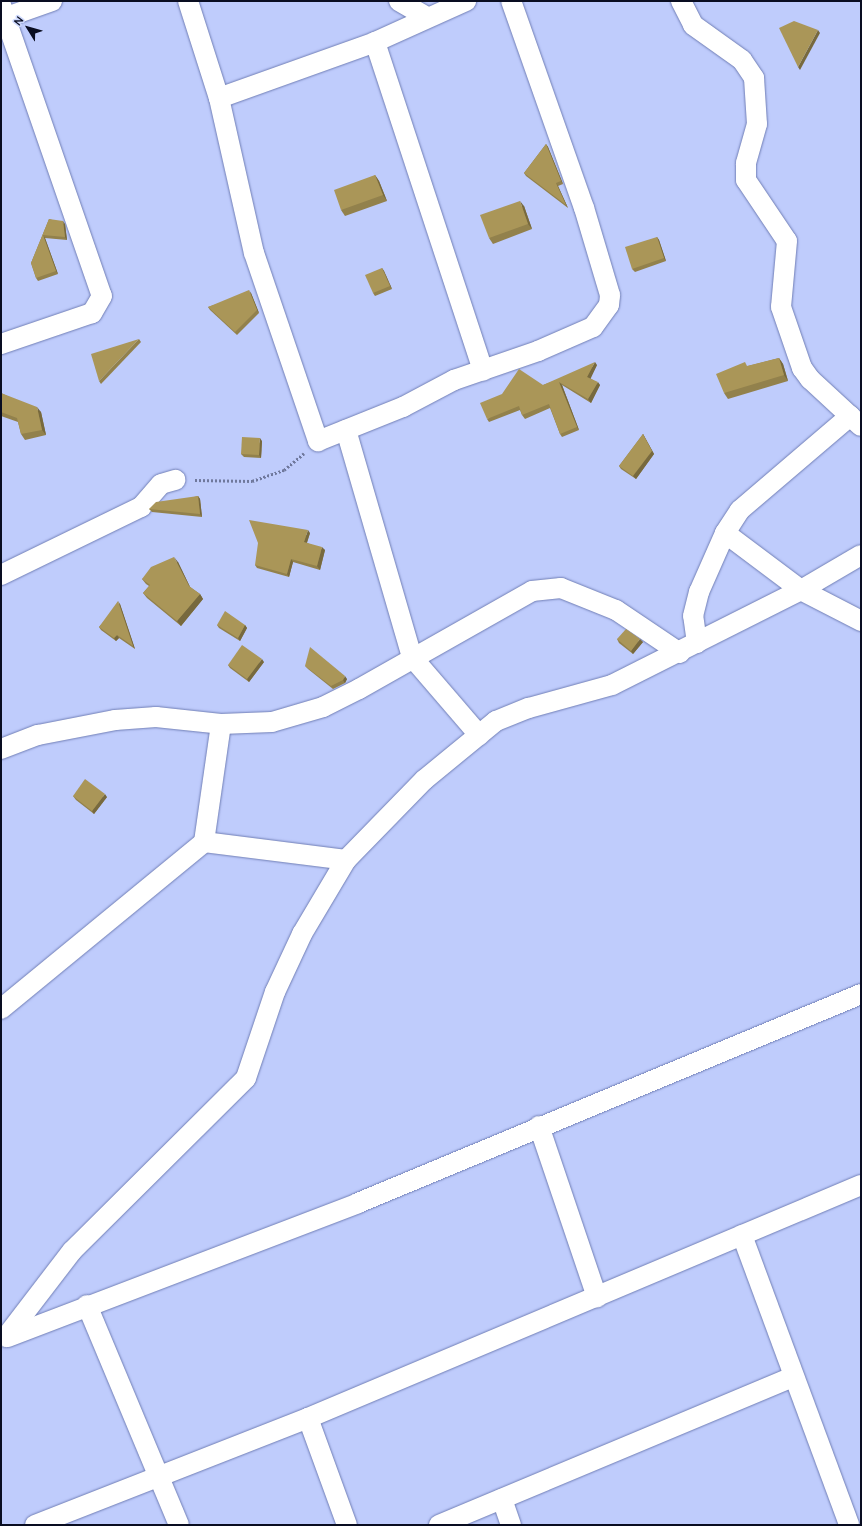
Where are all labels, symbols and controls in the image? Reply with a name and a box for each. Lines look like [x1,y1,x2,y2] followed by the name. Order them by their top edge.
[8,8,48,48] north arrow
[10,13,26,28] text: N

